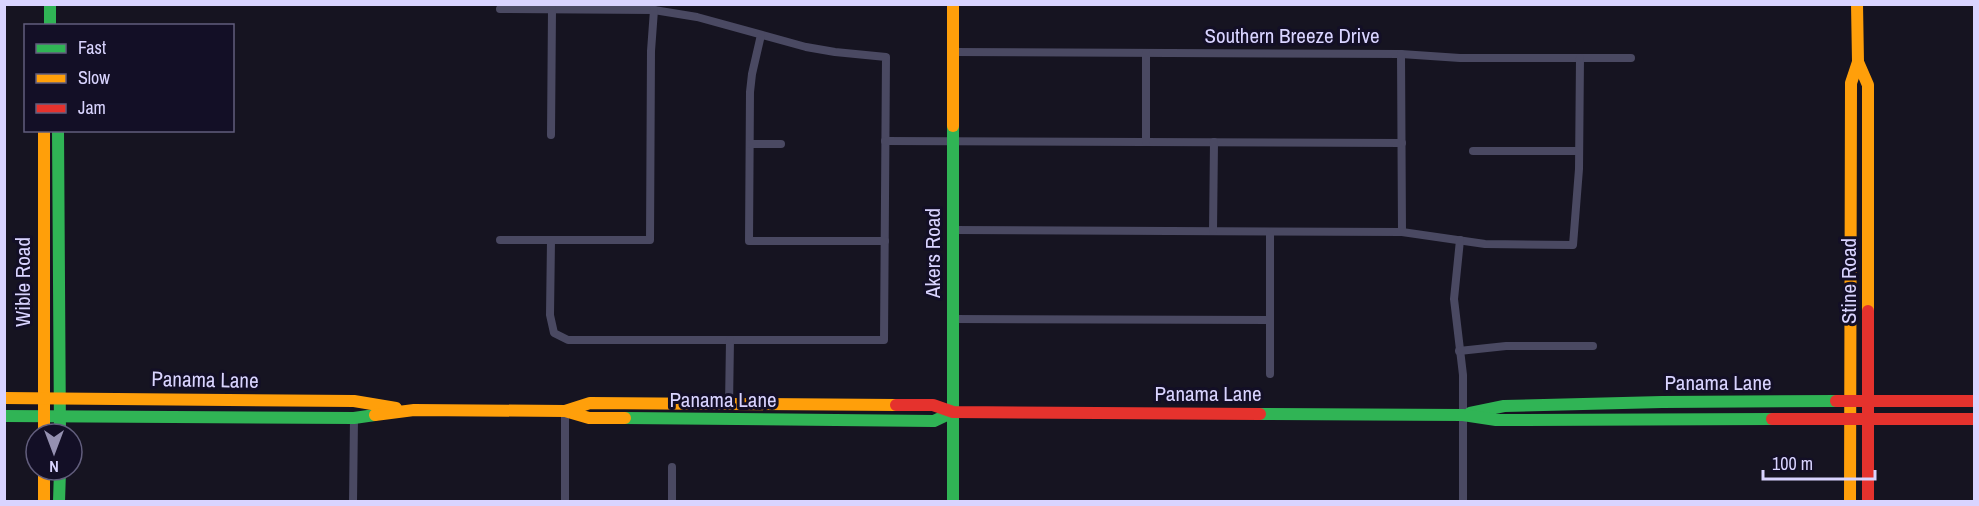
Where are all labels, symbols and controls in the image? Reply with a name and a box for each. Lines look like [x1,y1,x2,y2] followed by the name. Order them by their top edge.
[1204,21,1380,50] street label: Southern Breeze Drive
[24,24,234,132] legend
[78,35,106,60] text: Fast
[78,65,110,90] text: Slow
[78,95,106,120] text: Jam
[918,208,947,299] street label: Akers Road
[8,237,37,327] street label: Wible Road
[1834,238,1863,324] street label: Stine Road
[151,364,259,395] street label: Panama Lane
[1664,368,1772,397] street label: Panama Lane
[1154,379,1262,408] street label: Panama Lane
[669,385,777,414] street label: Panama Lane
[24,422,84,482] north arrow
[1763,443,1876,481] scale bar
[1772,451,1813,476] text: 100 m
[49,456,59,478] text: N

